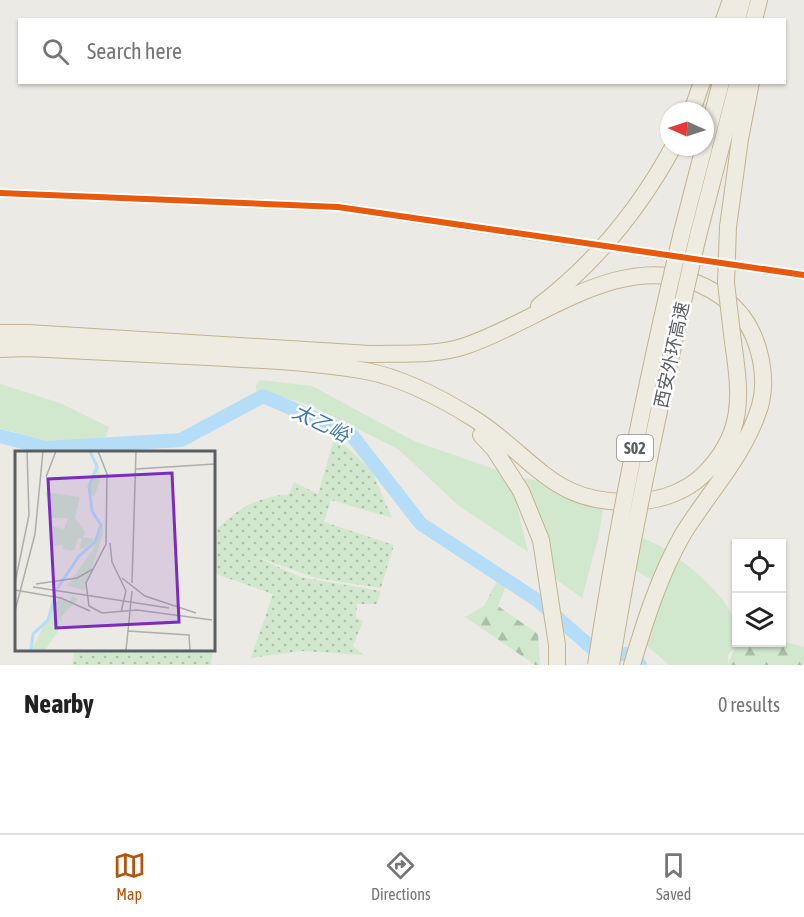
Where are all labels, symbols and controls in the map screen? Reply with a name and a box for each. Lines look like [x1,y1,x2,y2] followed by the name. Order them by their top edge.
[18,18,786,84] search box
[39,35,72,68] icon: search
[87,38,182,64] text: Search here
[660,102,714,156] north arrow
[650,300,693,410] street label: 西安外环高速
[289,399,356,447] water label: 太乙峪
[617,435,653,461] road number: S02
[15,451,214,650] inset map
[732,539,786,647] map controls
[732,539,786,593] button: locate
[732,593,786,647] button: layers
[24,689,94,719] text: Nearby
[718,693,780,716] text: 0 results
[113,849,146,903] tab: Map
[371,849,431,903] tab: Directions
[656,849,691,903] tab: Saved

